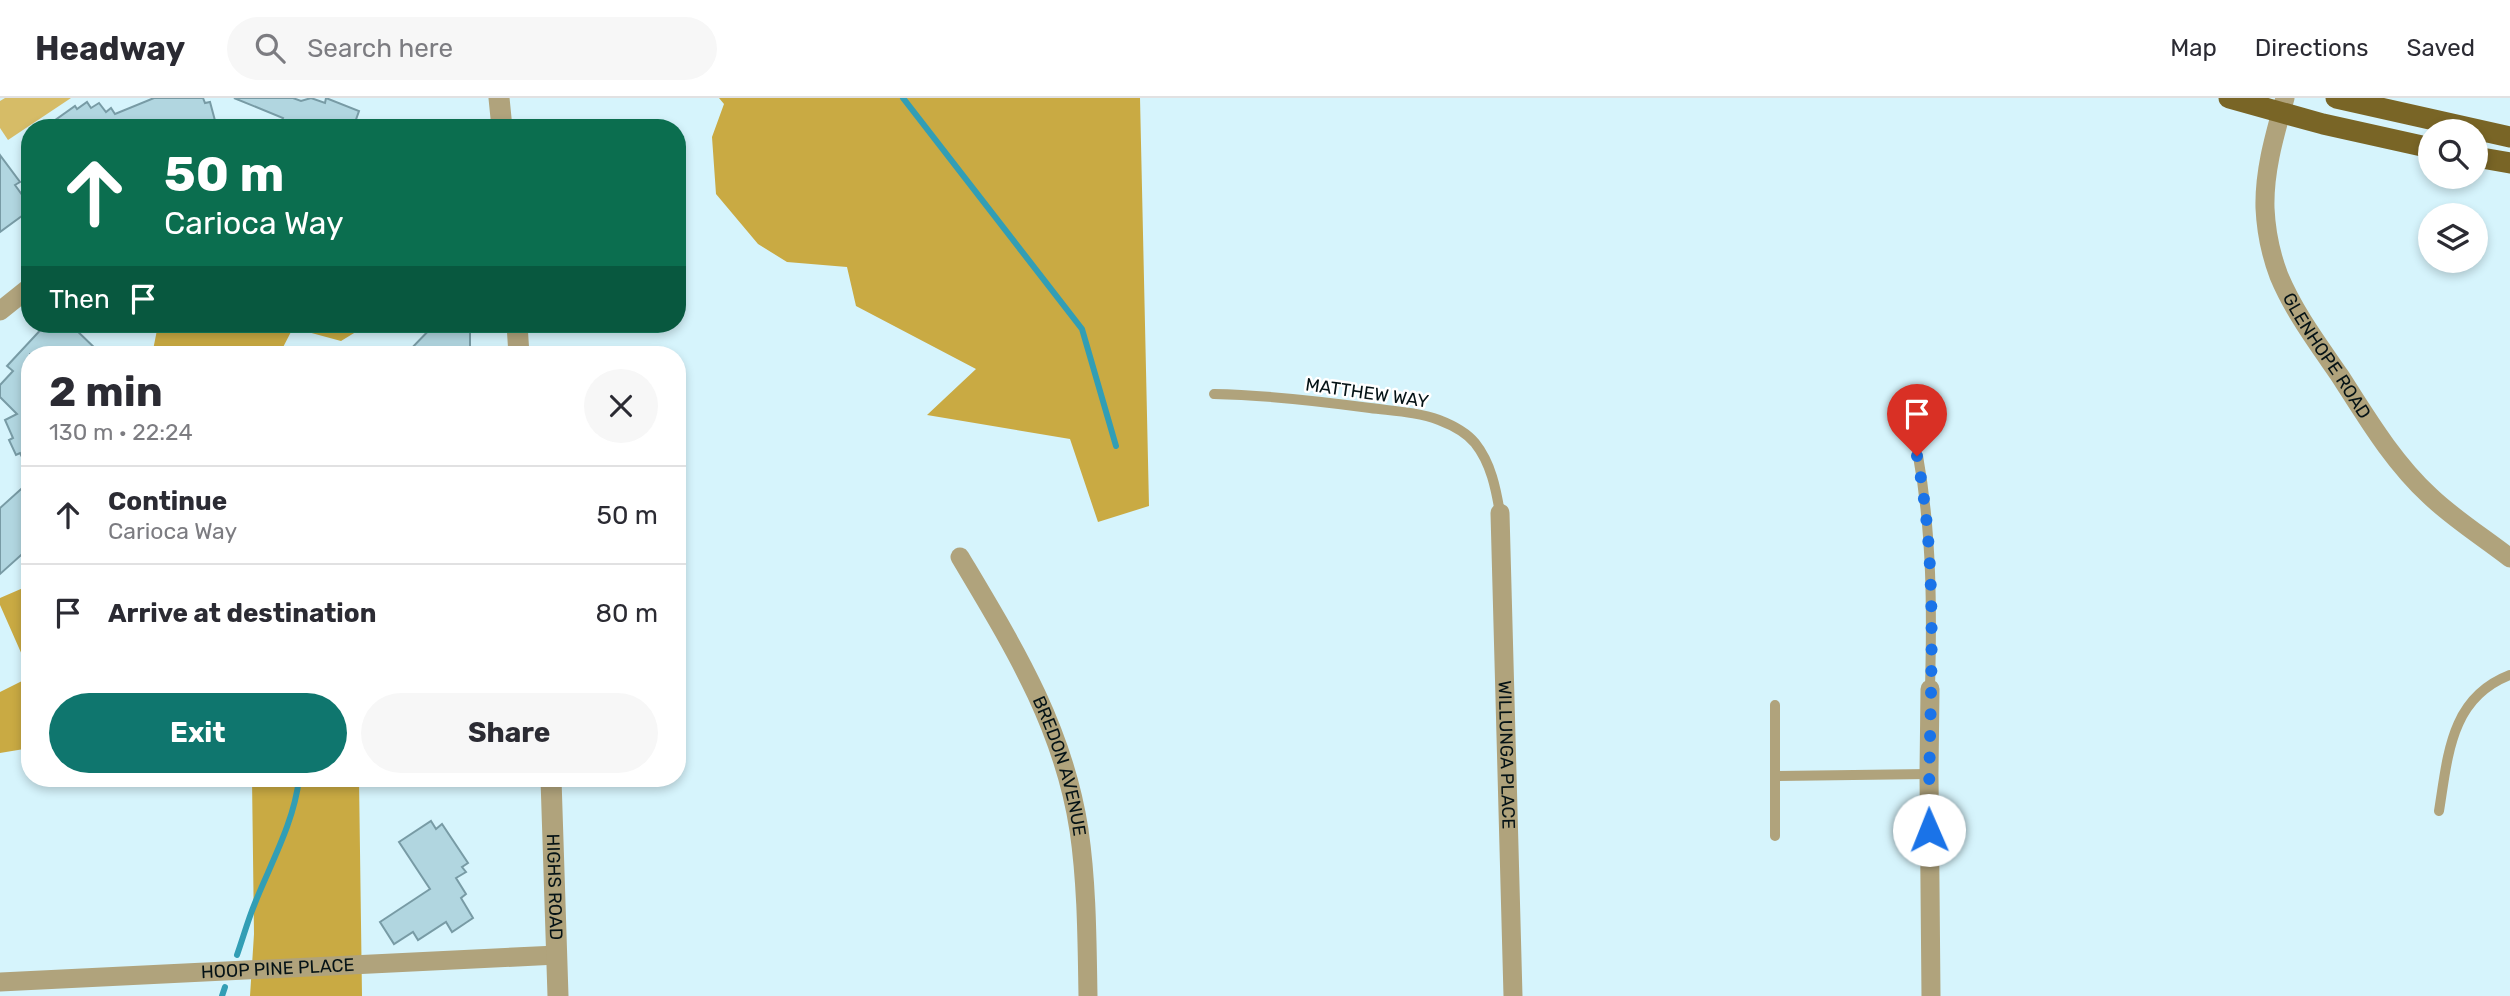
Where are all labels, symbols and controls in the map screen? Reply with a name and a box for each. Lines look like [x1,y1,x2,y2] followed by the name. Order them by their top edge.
[227,17,717,80] search box
[35,29,185,68] text: Headway
[251,29,289,67] icon: search
[307,33,453,64] text: Search here
[2170,34,2217,62] text: Map
[2255,34,2368,62] text: Directions
[2406,34,2475,62] text: Saved
[2418,119,2488,273] map controls
[2418,119,2488,189] button: search
[164,145,284,203] text: 50 m
[49,147,140,238] icon: ahead
[2418,203,2488,273] button: layers
[164,204,344,242] text: Carioca Way
[124,280,162,318] icon: arrive
[49,284,110,315] text: Then
[2278,289,2376,423] street label: GLENHOPE ROAD
[49,367,163,417] text: 2 min
[584,369,658,443] button: close
[1304,373,1430,413] street label: MATTHEW WAY
[1887,384,1947,456] pin
[1898,395,1936,433] icon: arrive
[49,418,193,446] text: 130 m · 22:24
[108,486,227,517] text: Continue
[49,496,87,534] icon: ahead
[597,500,658,531] text: 50 m
[108,517,237,545] text: Carioca Way
[49,594,87,632] icon: arrive
[108,598,376,629] text: Arrive at destination
[595,598,658,629] text: 80 m
[1494,680,1520,830] street label: WILLUNGA PLACE
[1028,692,1091,838] street label: BREDON AVENUE
[49,693,347,773] button: Exit
[361,693,658,773] button: Share
[1892,793,1966,867] position arrow
[542,833,567,941] street label: HIGHS ROAD
[200,954,355,983] street label: HOOP PINE PLACE

